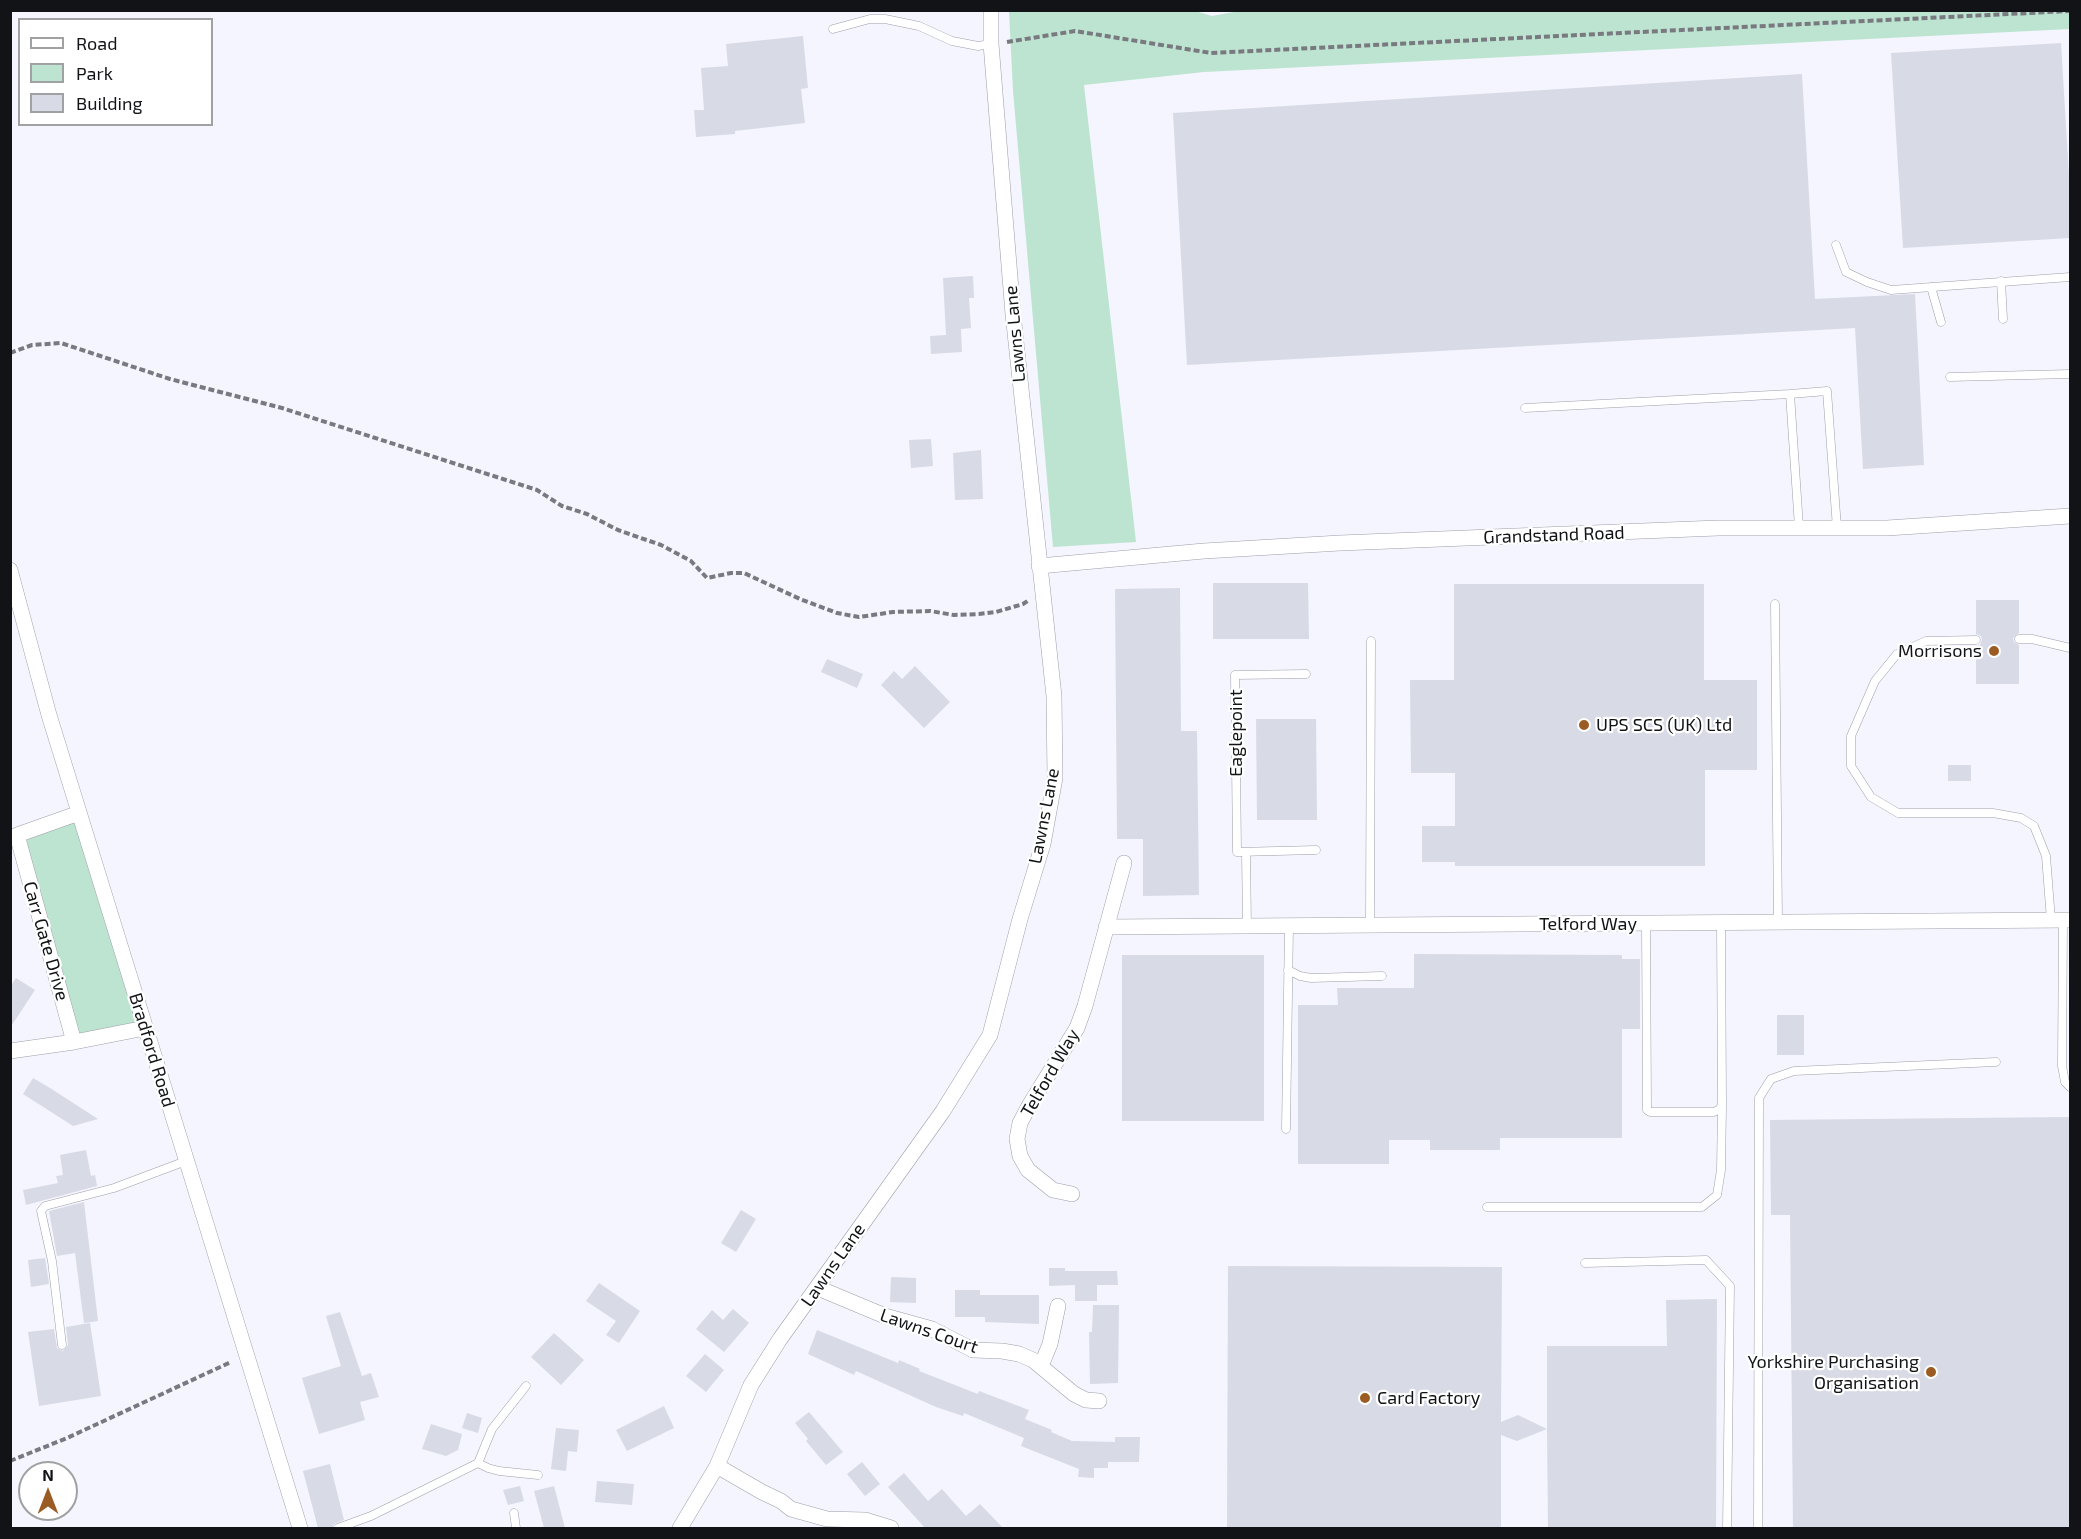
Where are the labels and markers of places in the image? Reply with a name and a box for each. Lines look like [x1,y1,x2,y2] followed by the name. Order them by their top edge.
[1898,640,1982,662] place label: Morrisons
[1987,644,2001,658] marker: Morrisons
[1596,714,1732,736] place label: UPS SCS (UK) Ltd
[1577,718,1591,732] marker: UPS SCS (UK) Ltd
[1747,1351,1919,1394] place label: Yorkshire Purchasing Organisation
[1924,1365,1938,1379] marker: Yorkshire Purchasing Organisation
[1377,1387,1480,1409] place label: Card Factory
[1358,1391,1372,1405] marker: Card Factory

